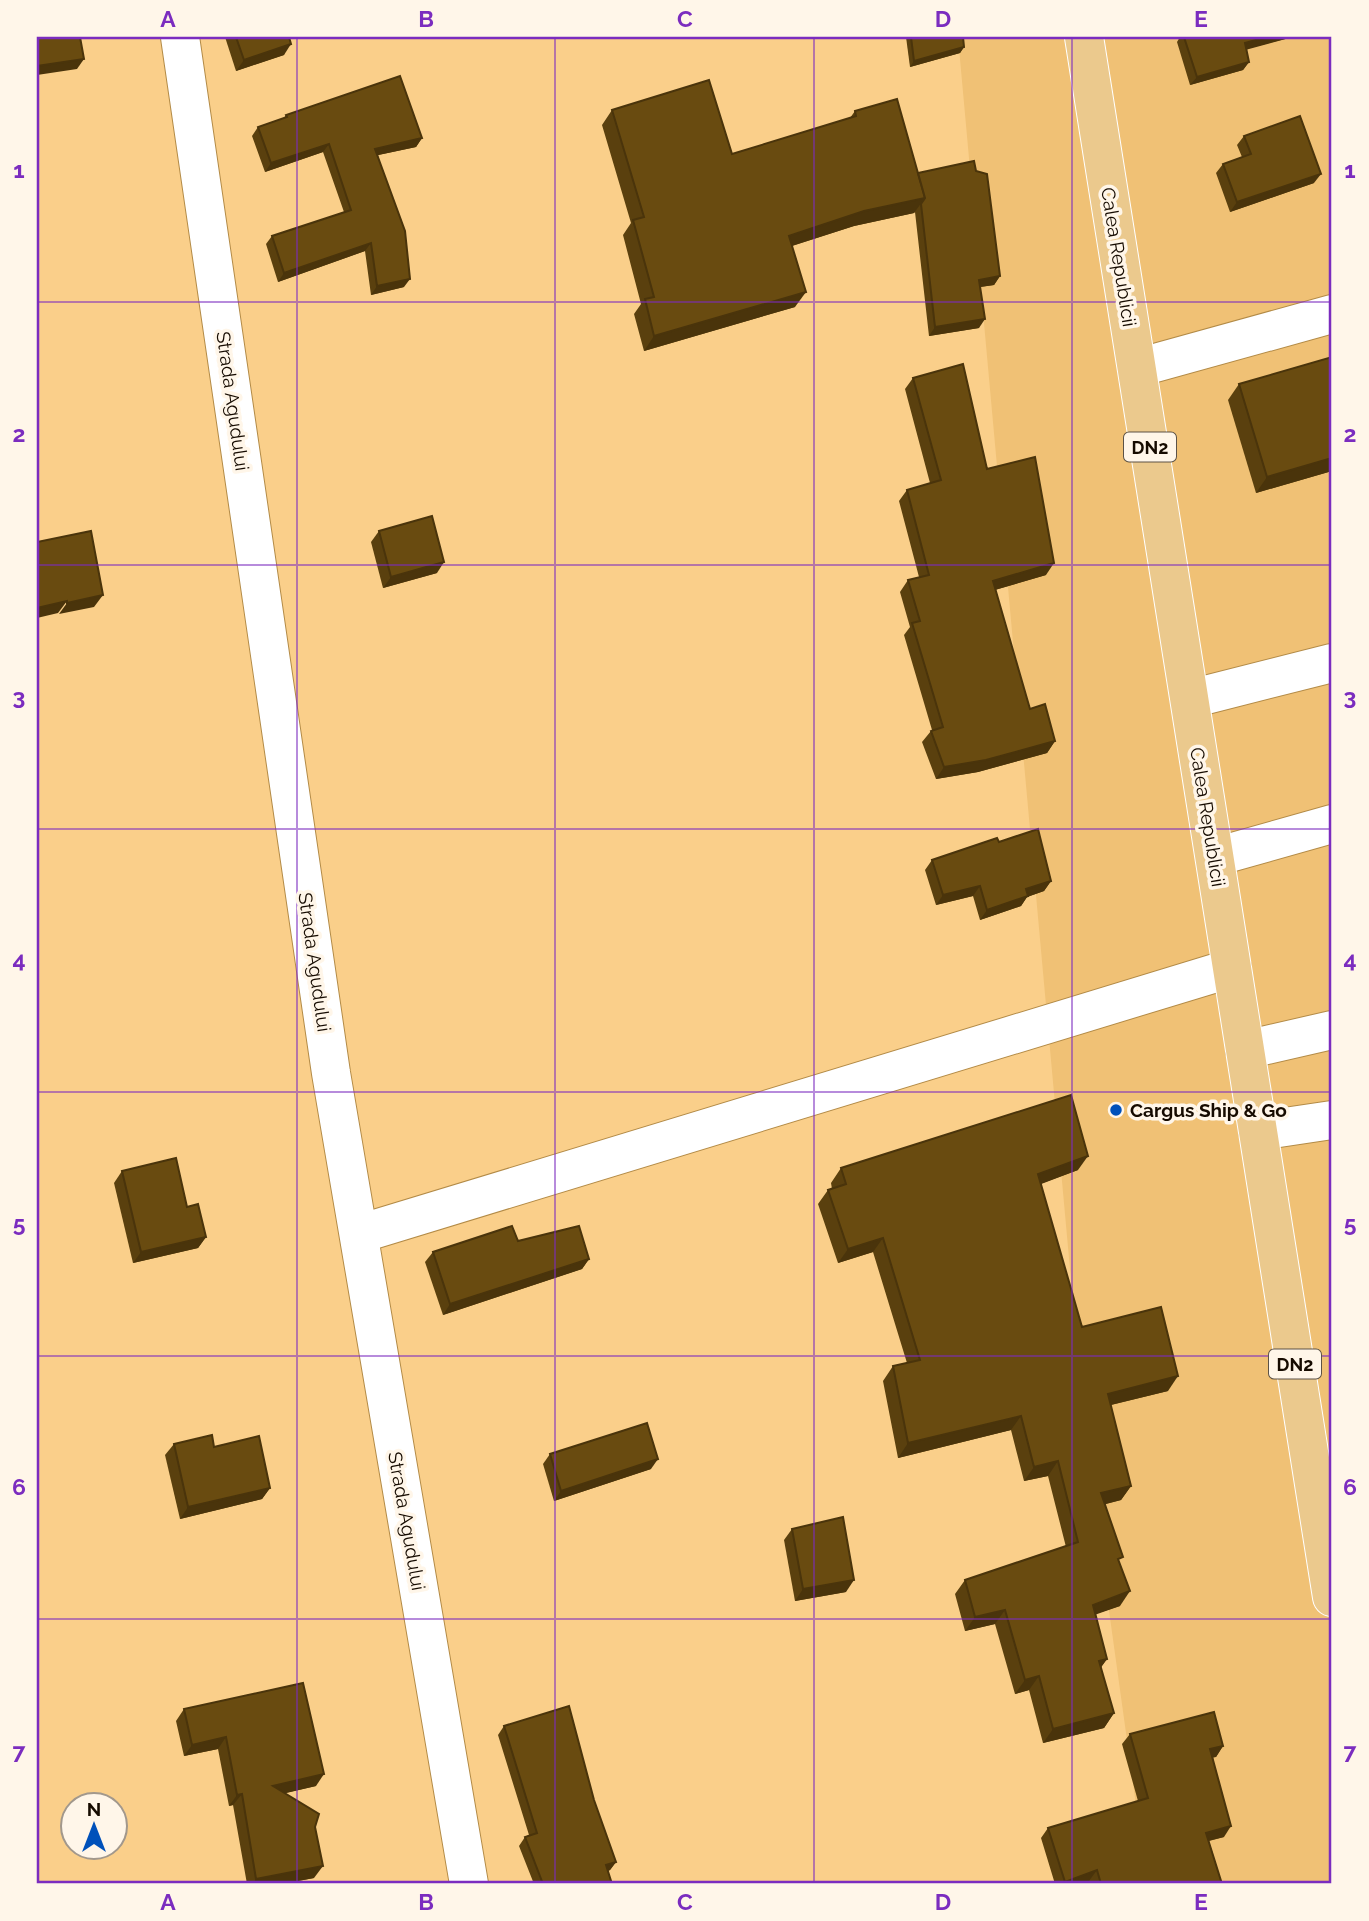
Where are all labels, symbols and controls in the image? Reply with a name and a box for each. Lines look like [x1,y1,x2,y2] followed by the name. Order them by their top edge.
[160,5,176,32] text: A
[418,5,434,32] text: B
[677,5,693,32] text: C
[935,5,951,32] text: D
[1194,5,1208,32] text: E
[13,156,25,183] text: 1
[1344,156,1356,183] text: 1
[1097,186,1141,328] street label: Calea Republicii
[212,330,254,472] street label: Strada Agudului
[13,420,25,447] text: 2
[1344,420,1356,447] text: 2
[1124,432,1176,462] road number: DN2
[13,683,25,710] text: 3
[1344,683,1356,710] text: 3
[1186,746,1230,888] street label: Calea Republicii
[294,891,336,1033] street label: Strada Agudului
[12,946,26,973] text: 4
[1343,946,1357,973] text: 4
[1130,1099,1287,1121] place label: Cargus Ship & Go
[1108,1102,1124,1118] marker: Cargus Ship & Go
[13,1210,26,1237] text: 5
[1344,1210,1357,1237] text: 5
[1269,1350,1321,1378] road number: DN2
[384,1450,430,1592] street label: Strada Agudului
[12,1473,26,1500] text: 6
[1343,1473,1357,1500] text: 6
[13,1737,26,1764] text: 7
[1344,1737,1357,1764] text: 7
[60,1792,130,1862] north arrow
[87,1798,101,1820] text: N
[160,1888,176,1915] text: A
[418,1888,434,1915] text: B
[677,1888,693,1915] text: C
[935,1888,951,1915] text: D
[1194,1888,1208,1915] text: E

